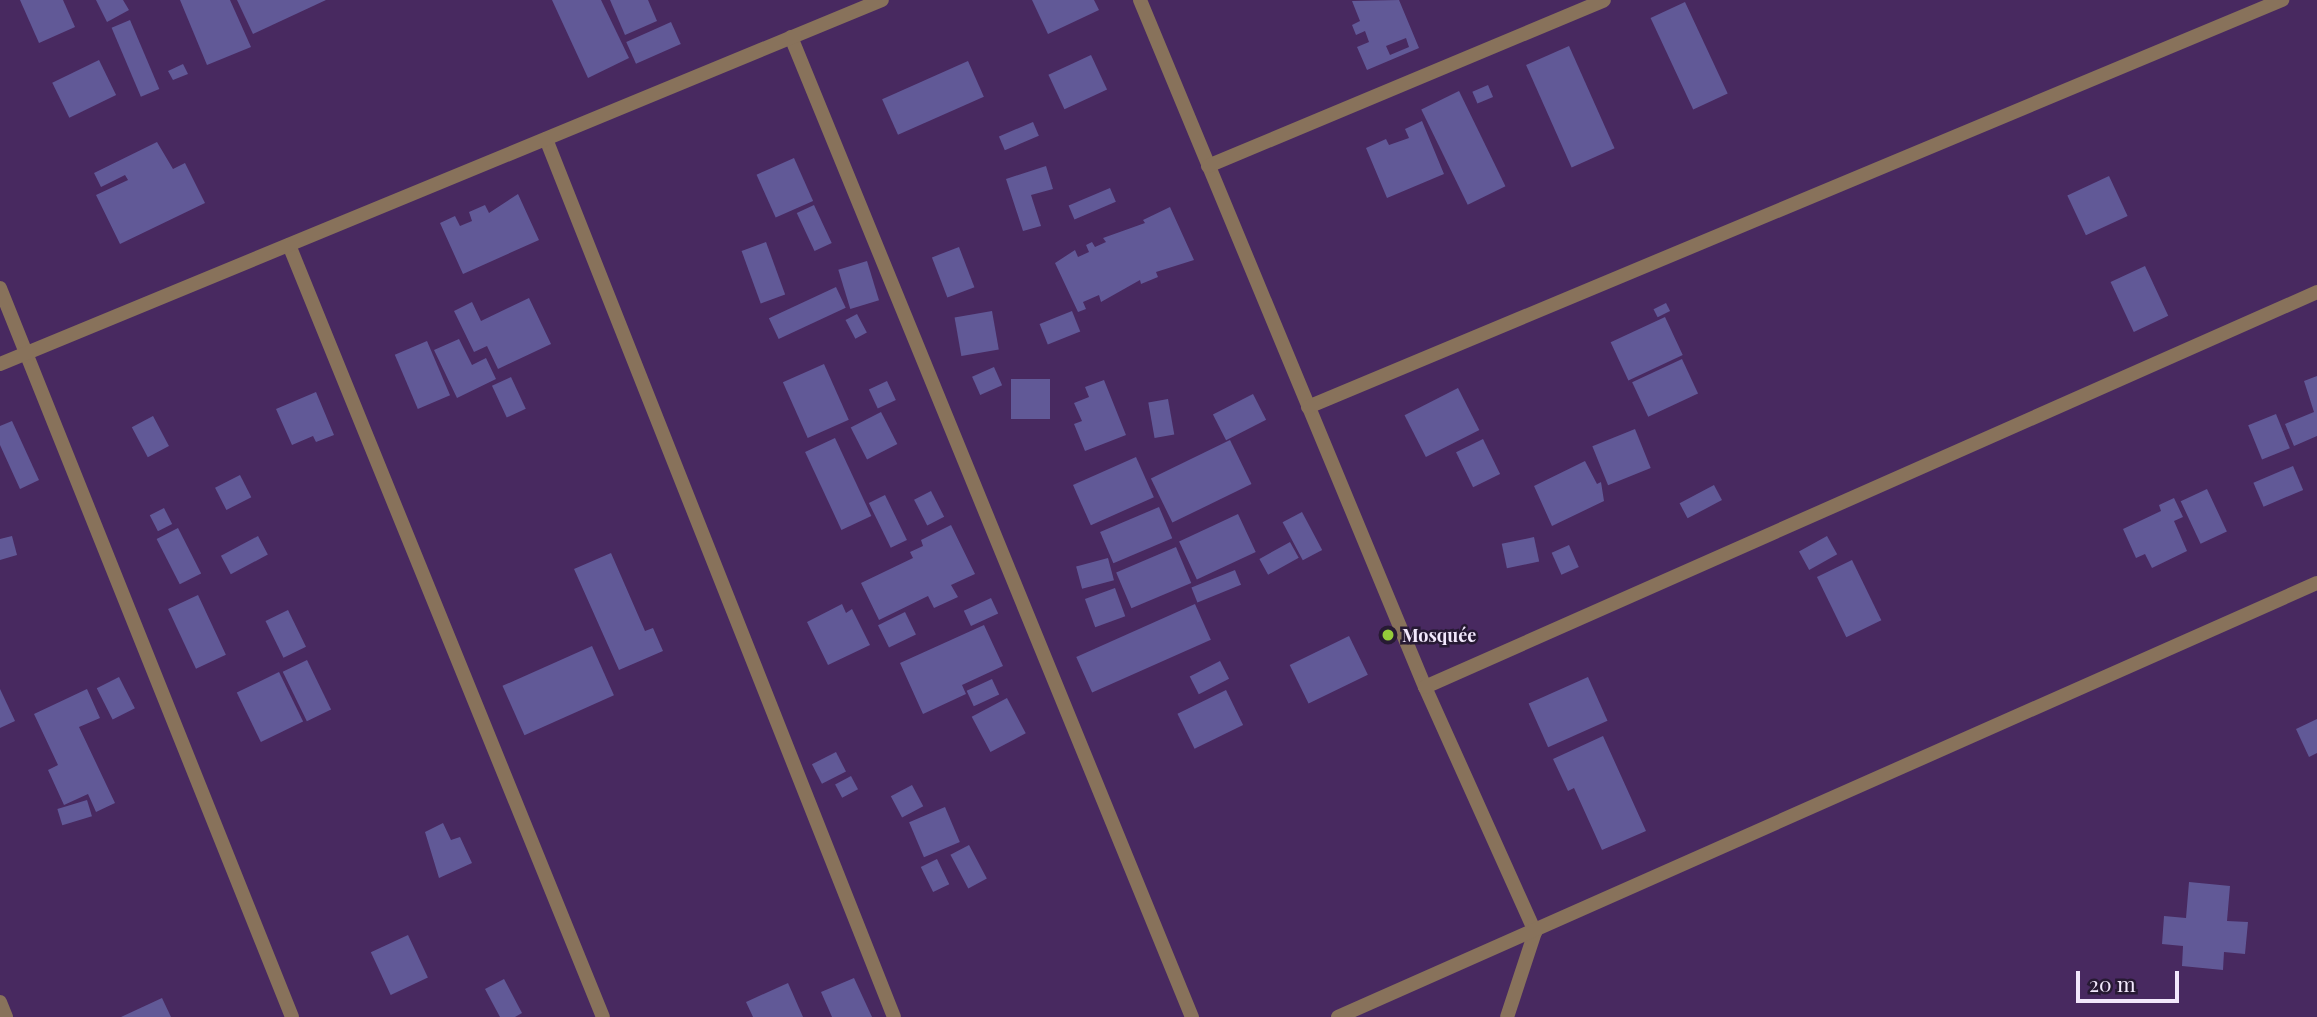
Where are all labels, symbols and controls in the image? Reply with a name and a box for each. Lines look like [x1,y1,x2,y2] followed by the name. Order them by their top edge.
[1402,624,1476,646] place label: Mosquée
[1380,627,1396,643] marker: Mosquée
[2079,958,2182,1002] scale bar
[2089,969,2136,997] text: 20 m

